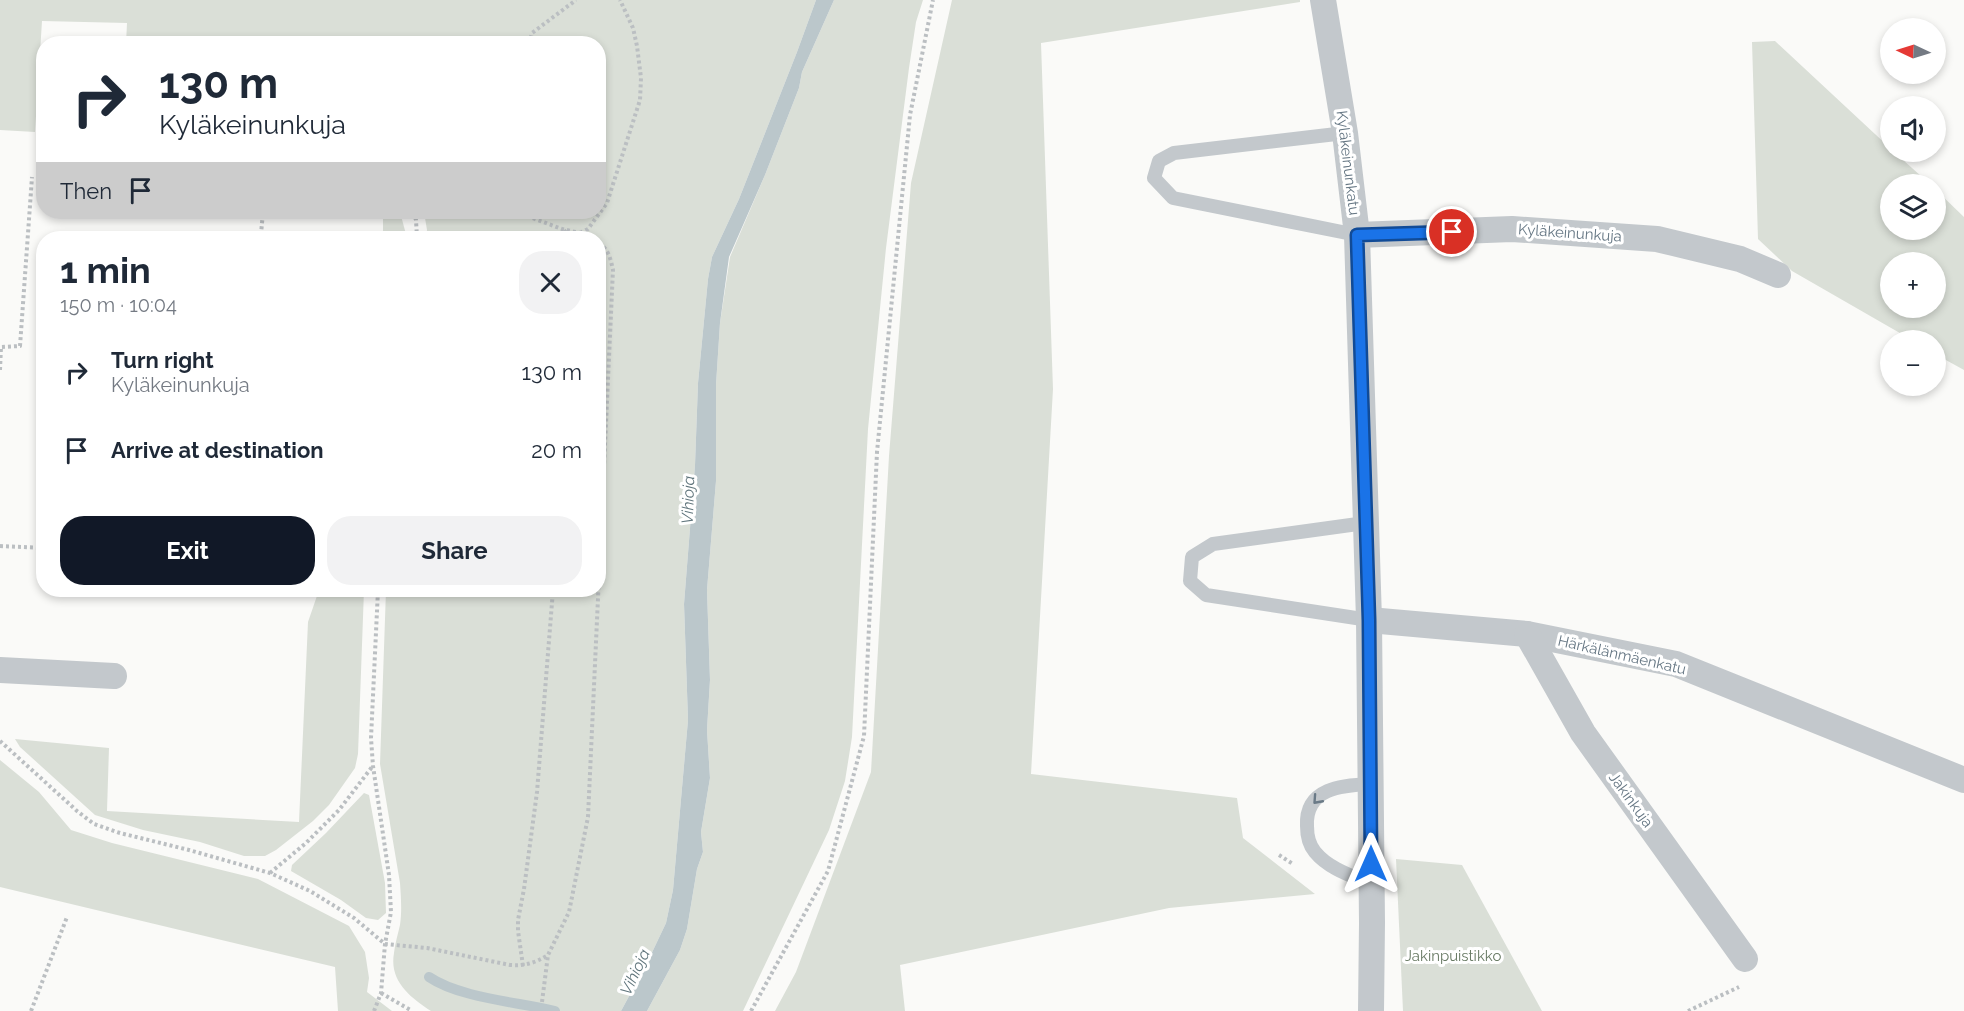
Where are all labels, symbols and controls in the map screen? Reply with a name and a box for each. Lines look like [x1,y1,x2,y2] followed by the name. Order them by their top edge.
[1880,18,1946,84] north arrow
[1880,18,1946,396] map controls
[159,59,278,108] text: 130 m
[60,60,138,138] icon: right
[1880,96,1946,162] button: sound
[159,109,346,140] text: Kyläkeinunkuja
[1333,110,1363,217] street label: Kyläkeinunkatu
[124,174,157,207] icon: arrive
[1880,174,1946,240] button: layers
[60,178,112,204] text: Then
[1426,206,1477,257] pin
[1435,215,1468,248] icon: arrive
[1518,220,1622,246] street label: Kyläkeinunkuja
[60,249,151,291] text: 1 min
[519,251,582,314] button: close
[1880,252,1946,318] button: +
[60,293,177,317] text: 150 m · 10:04
[1880,330,1946,396] button: −
[111,347,214,373] text: Turn right
[60,356,93,389] icon: right
[522,359,582,385] text: 130 m
[111,373,250,397] text: Kyläkeinunkuja
[60,434,93,467] icon: arrive
[111,437,324,463] text: Arrive at destination
[531,437,582,463] text: 20 m
[678,475,698,525] water label: Vihioja
[60,516,315,585] button: Exit
[327,516,582,585] button: Share
[1556,631,1688,679] street label: Härkälänmäenkatu
[1605,769,1657,831] street label: Jakinkuja
[1313,793,1324,804] one-way arrow
[1339,832,1403,896] position arrow
[616,946,654,998] water label: Vihioja
[1405,947,1501,965] park label: Jakinpuistikko

